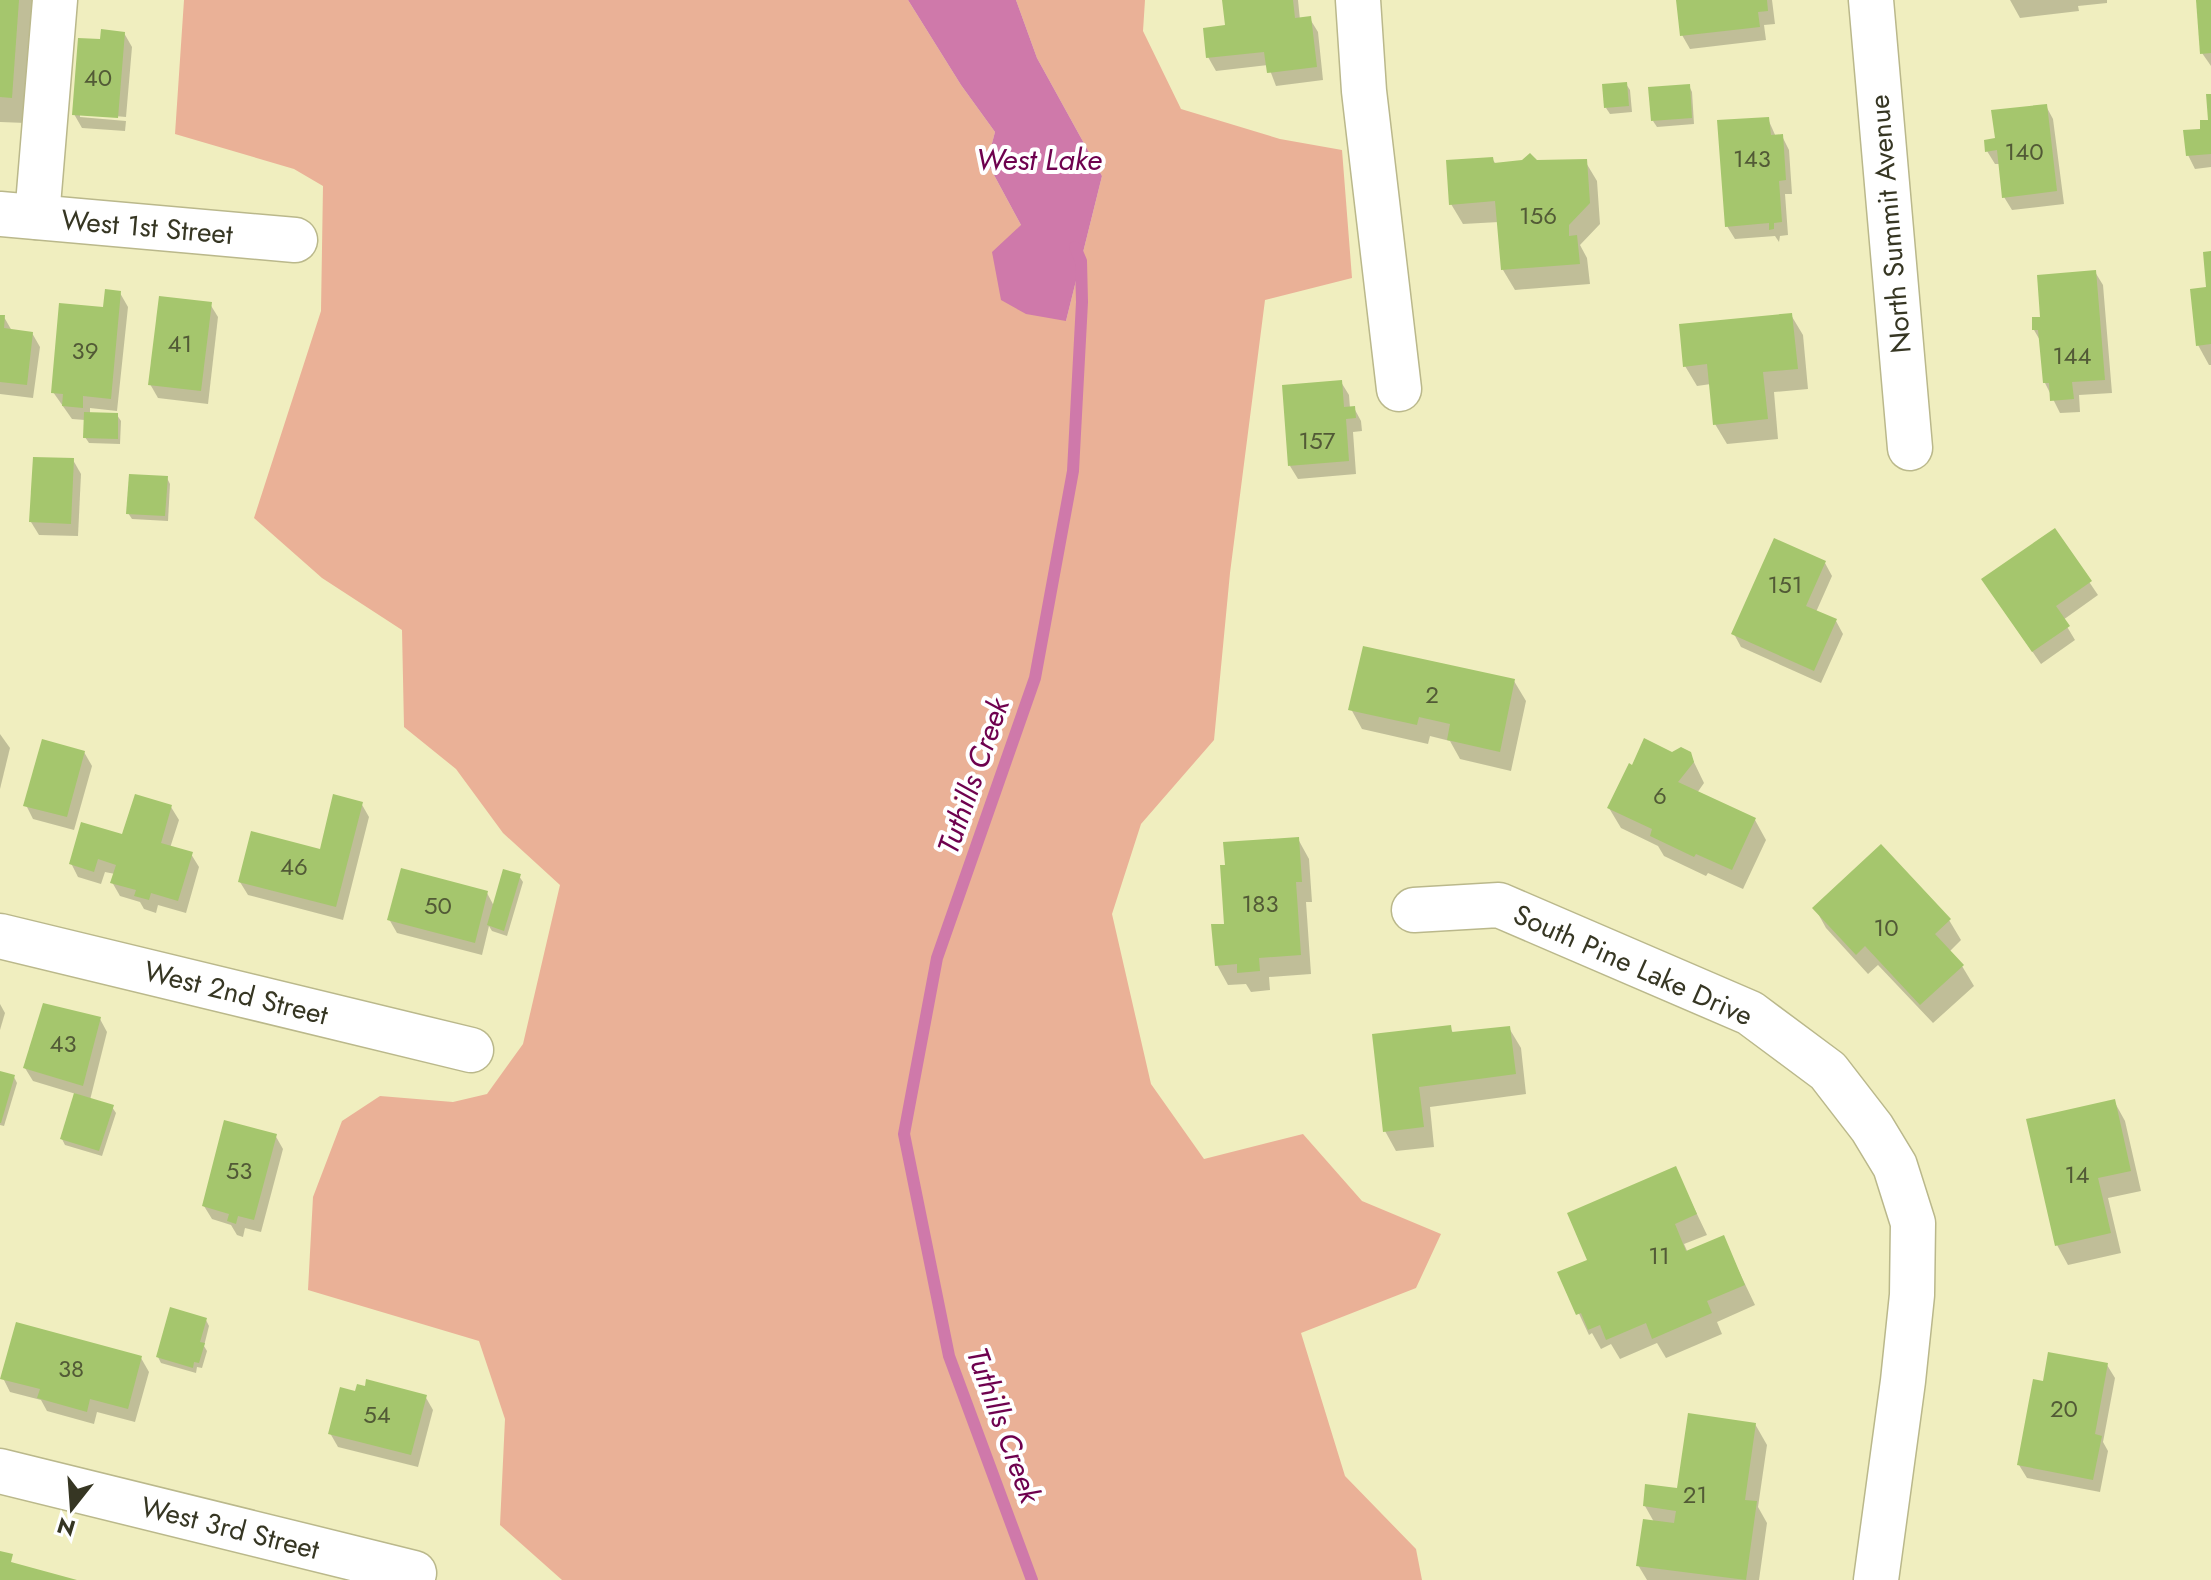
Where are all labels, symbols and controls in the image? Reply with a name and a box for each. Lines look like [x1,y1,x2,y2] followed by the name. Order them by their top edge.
[84,60,112,95] house number: 40
[1858,93,1922,355] street label: North Summit Avenue
[2004,134,2044,169] house number: 140
[976,138,1102,181] water label: West Lake
[1733,141,1771,176] house number: 143
[1519,198,1557,233] house number: 156
[59,199,235,255] street label: West 1st Street
[168,326,192,361] house number: 41
[72,333,98,368] house number: 39
[2053,338,2091,373] house number: 144
[1299,423,1336,458] house number: 157
[1767,567,1803,602] house number: 151
[1425,677,1439,712] house number: 2
[926,691,1020,860] water label: Tuthills Creek
[1653,778,1667,813] house number: 6
[280,849,308,884] house number: 46
[1241,886,1279,921] house number: 183
[424,888,452,923] house number: 50
[1507,894,1759,1036] street label: South Pine Lake Drive
[1873,910,1899,945] house number: 10
[140,950,332,1036] street label: West 2nd Street
[49,1026,77,1061] house number: 43
[226,1153,252,1188] house number: 53
[2065,1157,2089,1192] house number: 14
[1648,1238,1670,1273] house number: 11
[956,1341,1052,1510] water label: Tuthills Creek
[58,1351,84,1386] house number: 38
[2050,1391,2078,1426] house number: 20
[363,1397,391,1432] house number: 54
[32,1468,112,1548] north arrow
[1683,1477,1707,1512] house number: 21
[137,1486,324,1570] street label: West 3rd Street
[53,1509,79,1545] text: N

